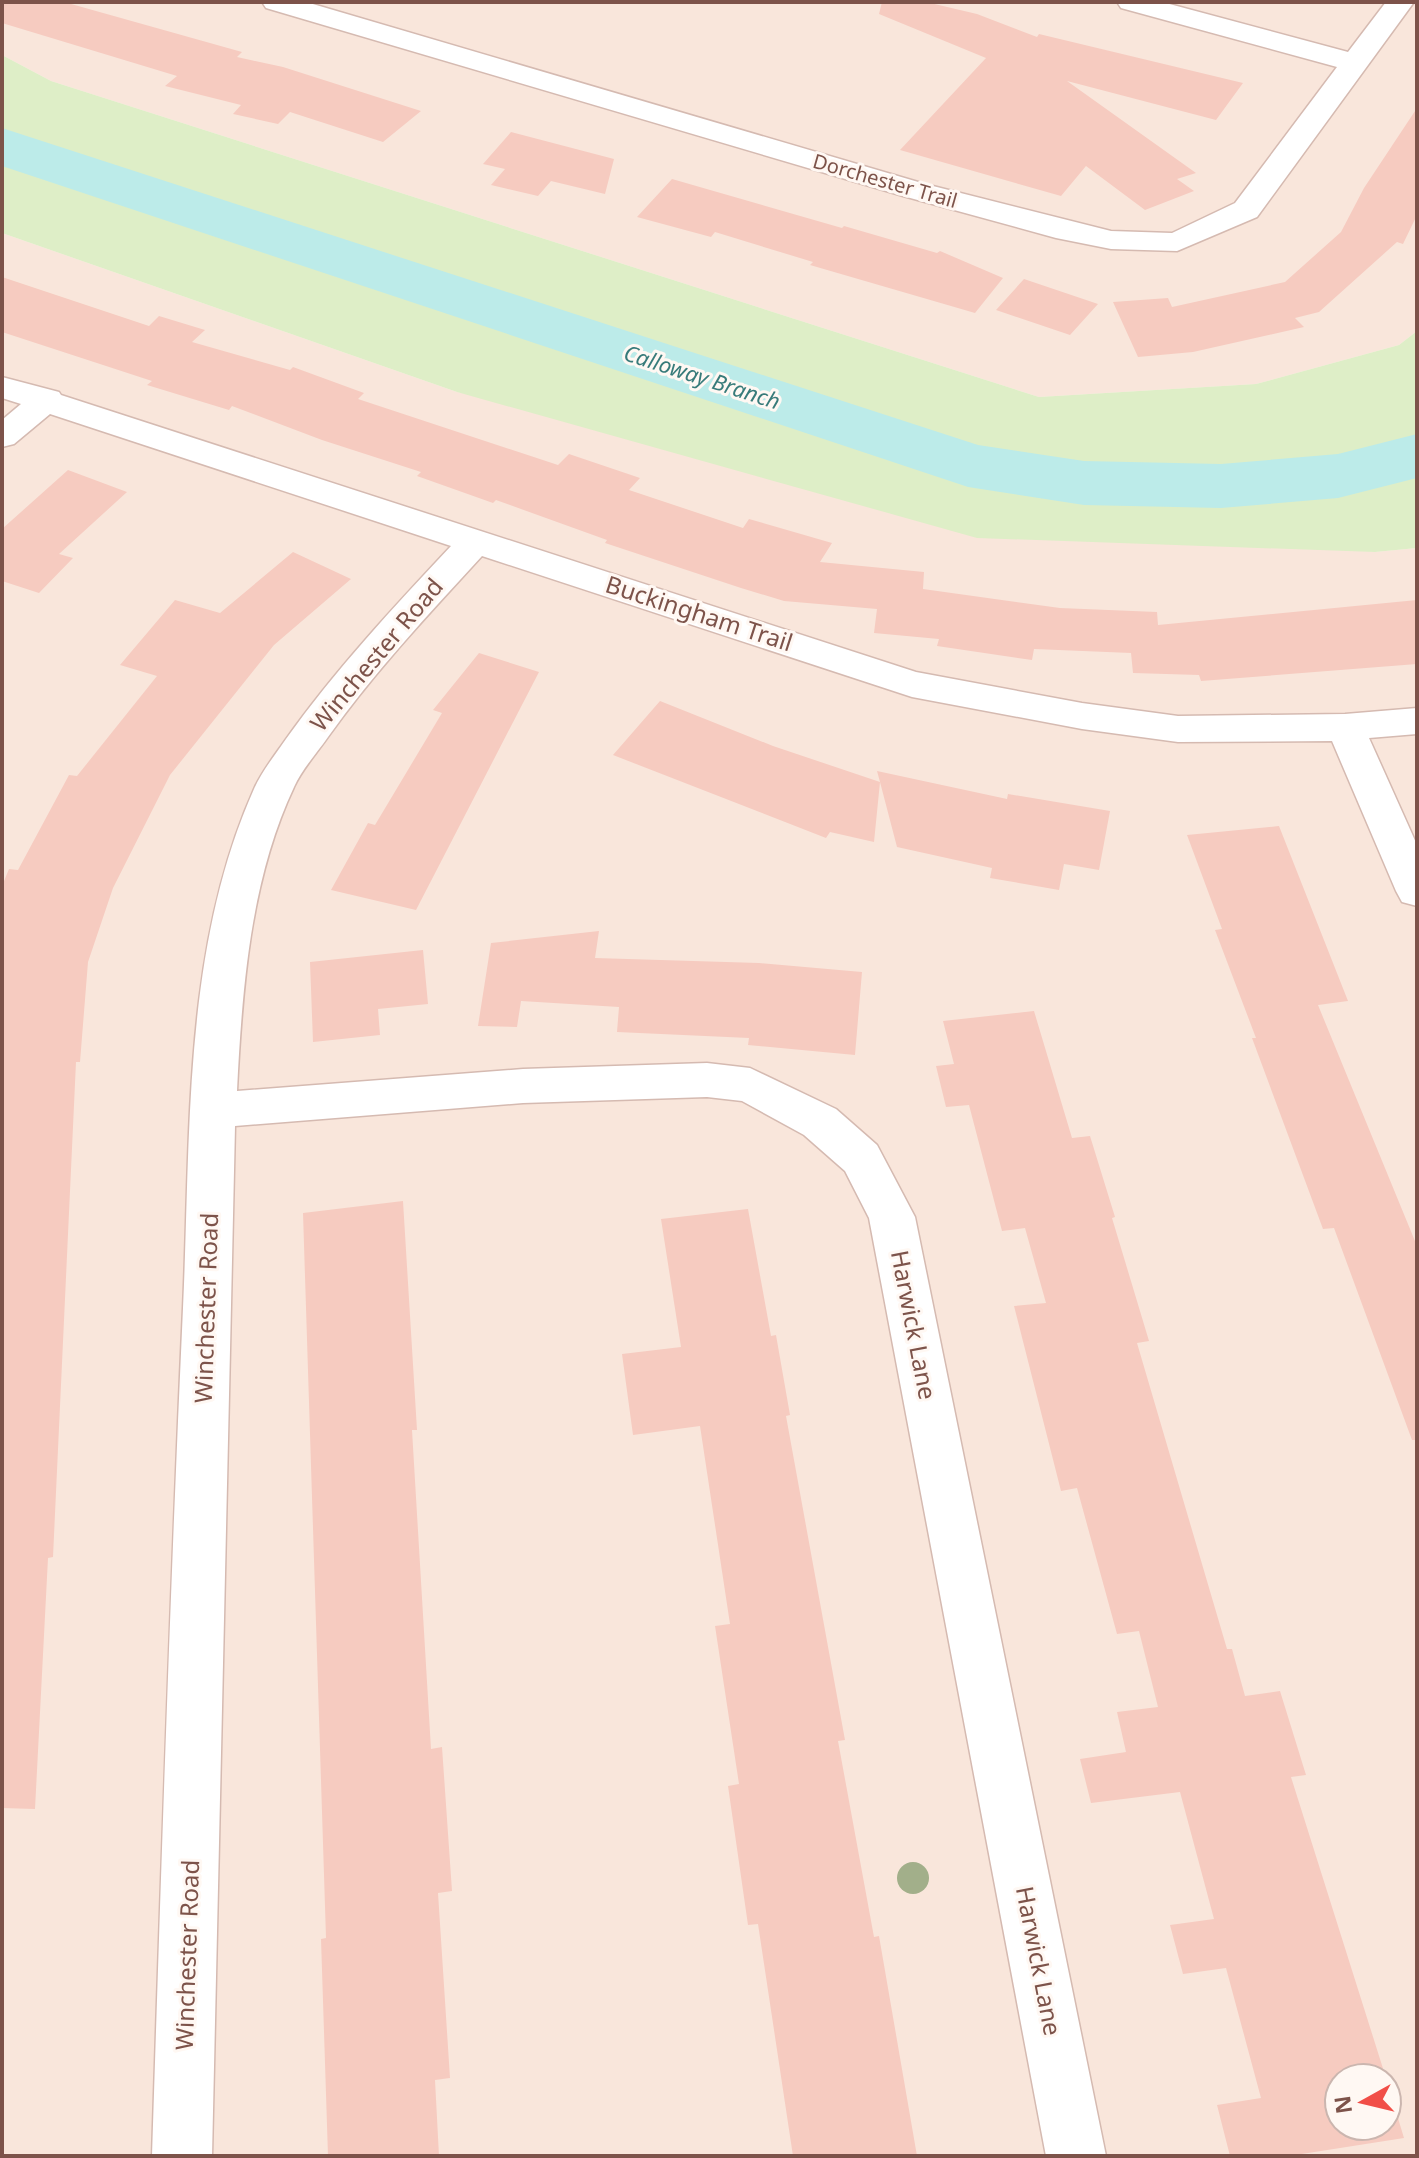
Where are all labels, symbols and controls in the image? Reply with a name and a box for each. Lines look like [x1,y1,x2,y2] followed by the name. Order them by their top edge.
[810,147,960,214] street label: Dorchester Trail
[620,337,784,415] water label: Calloway Branch
[602,567,797,658] street label: Buckingham Trail
[302,570,450,738] street label: Winchester Road
[186,1212,225,1404] street label: Winchester Road
[884,1247,945,1402] street label: Harwick Lane
[167,1859,206,2051] street label: Winchester Road
[1009,1883,1070,2038] street label: Harwick Lane
[1323,2062,1403,2142] north arrow
[1326,2094,1358,2116] text: N

